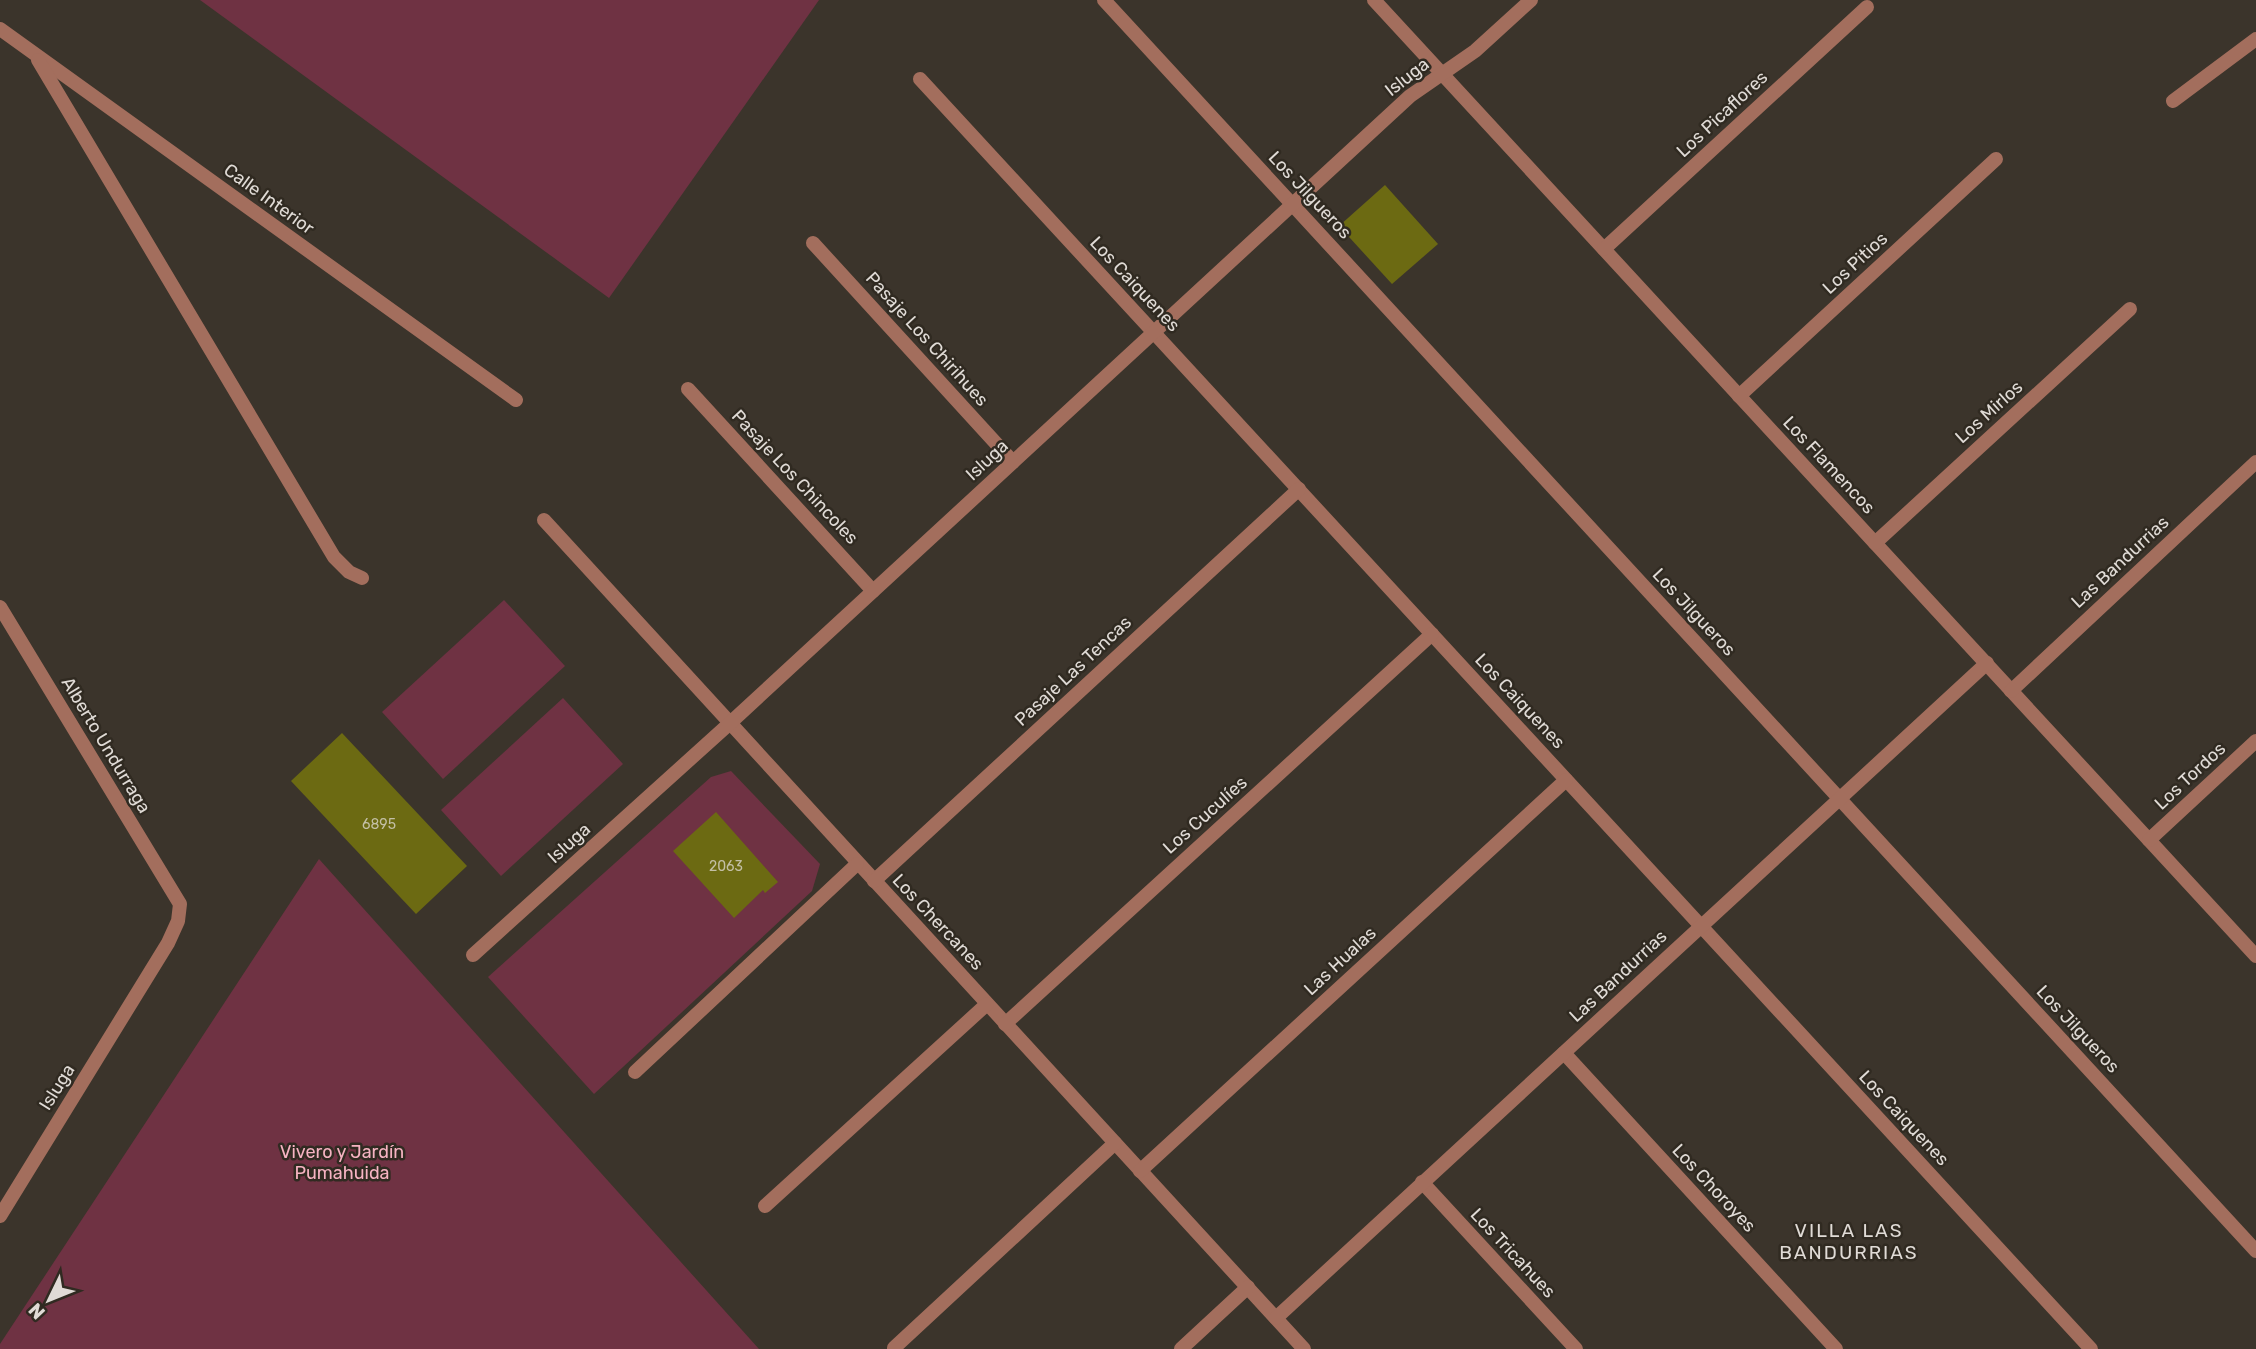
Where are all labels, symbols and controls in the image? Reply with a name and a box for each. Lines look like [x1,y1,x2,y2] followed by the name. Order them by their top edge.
[1381,53,1433,101] street label: Isluga
[1672,66,1772,162] street label: Los Picaflores
[1264,147,1356,243] street label: Los Jilgueros
[220,159,319,239] street label: Calle Interior
[1818,227,1892,299] street label: Los Pitios
[1085,232,1185,336] street label: Los Caiquenes
[861,267,993,411] street label: Pasaje Los Chirihues
[1951,376,2027,448] street label: Los Mirlos
[727,405,863,549] street label: Pasaje Los Chincoles
[1778,412,1880,518] street label: Los Flamencos
[961,435,1013,485] street label: Isluga
[2067,511,2173,613] street label: Las Bandurrias
[1648,564,1740,660] street label: Los Jilgueros
[1010,611,1136,731] street label: Pasaje Las Tencas
[1470,649,1570,753] street label: Los Caiquenes
[57,673,155,817] street label: Alberto Undurraga
[2150,737,2230,815] street label: Los Tordos
[1158,772,1252,858] street label: Los Cuculíes
[362,816,396,833] house number: 6895
[543,818,595,868] street label: Isluga
[709,858,743,875] house number: 2063
[888,869,988,975] street label: Los Chercanes
[1299,922,1381,1000] street label: Las Hualas
[1565,925,1671,1027] street label: Las Bandurrias
[2032,981,2124,1077] street label: Los Jilgueros
[34,1060,80,1114] street label: Isluga
[1854,1066,1954,1170] street label: Los Caiquenes
[1668,1139,1760,1237] street label: Los Choroyes
[280,1141,404,1184] park label: Vivero y Jardín Pumahuida
[1466,1204,1560,1302] street label: Los Tricahues
[1779,1219,1919,1264] district label: VILLA LAS BANDURRIAS
[14,1265,84,1335] north arrow
[24,1298,50,1324] text: N

